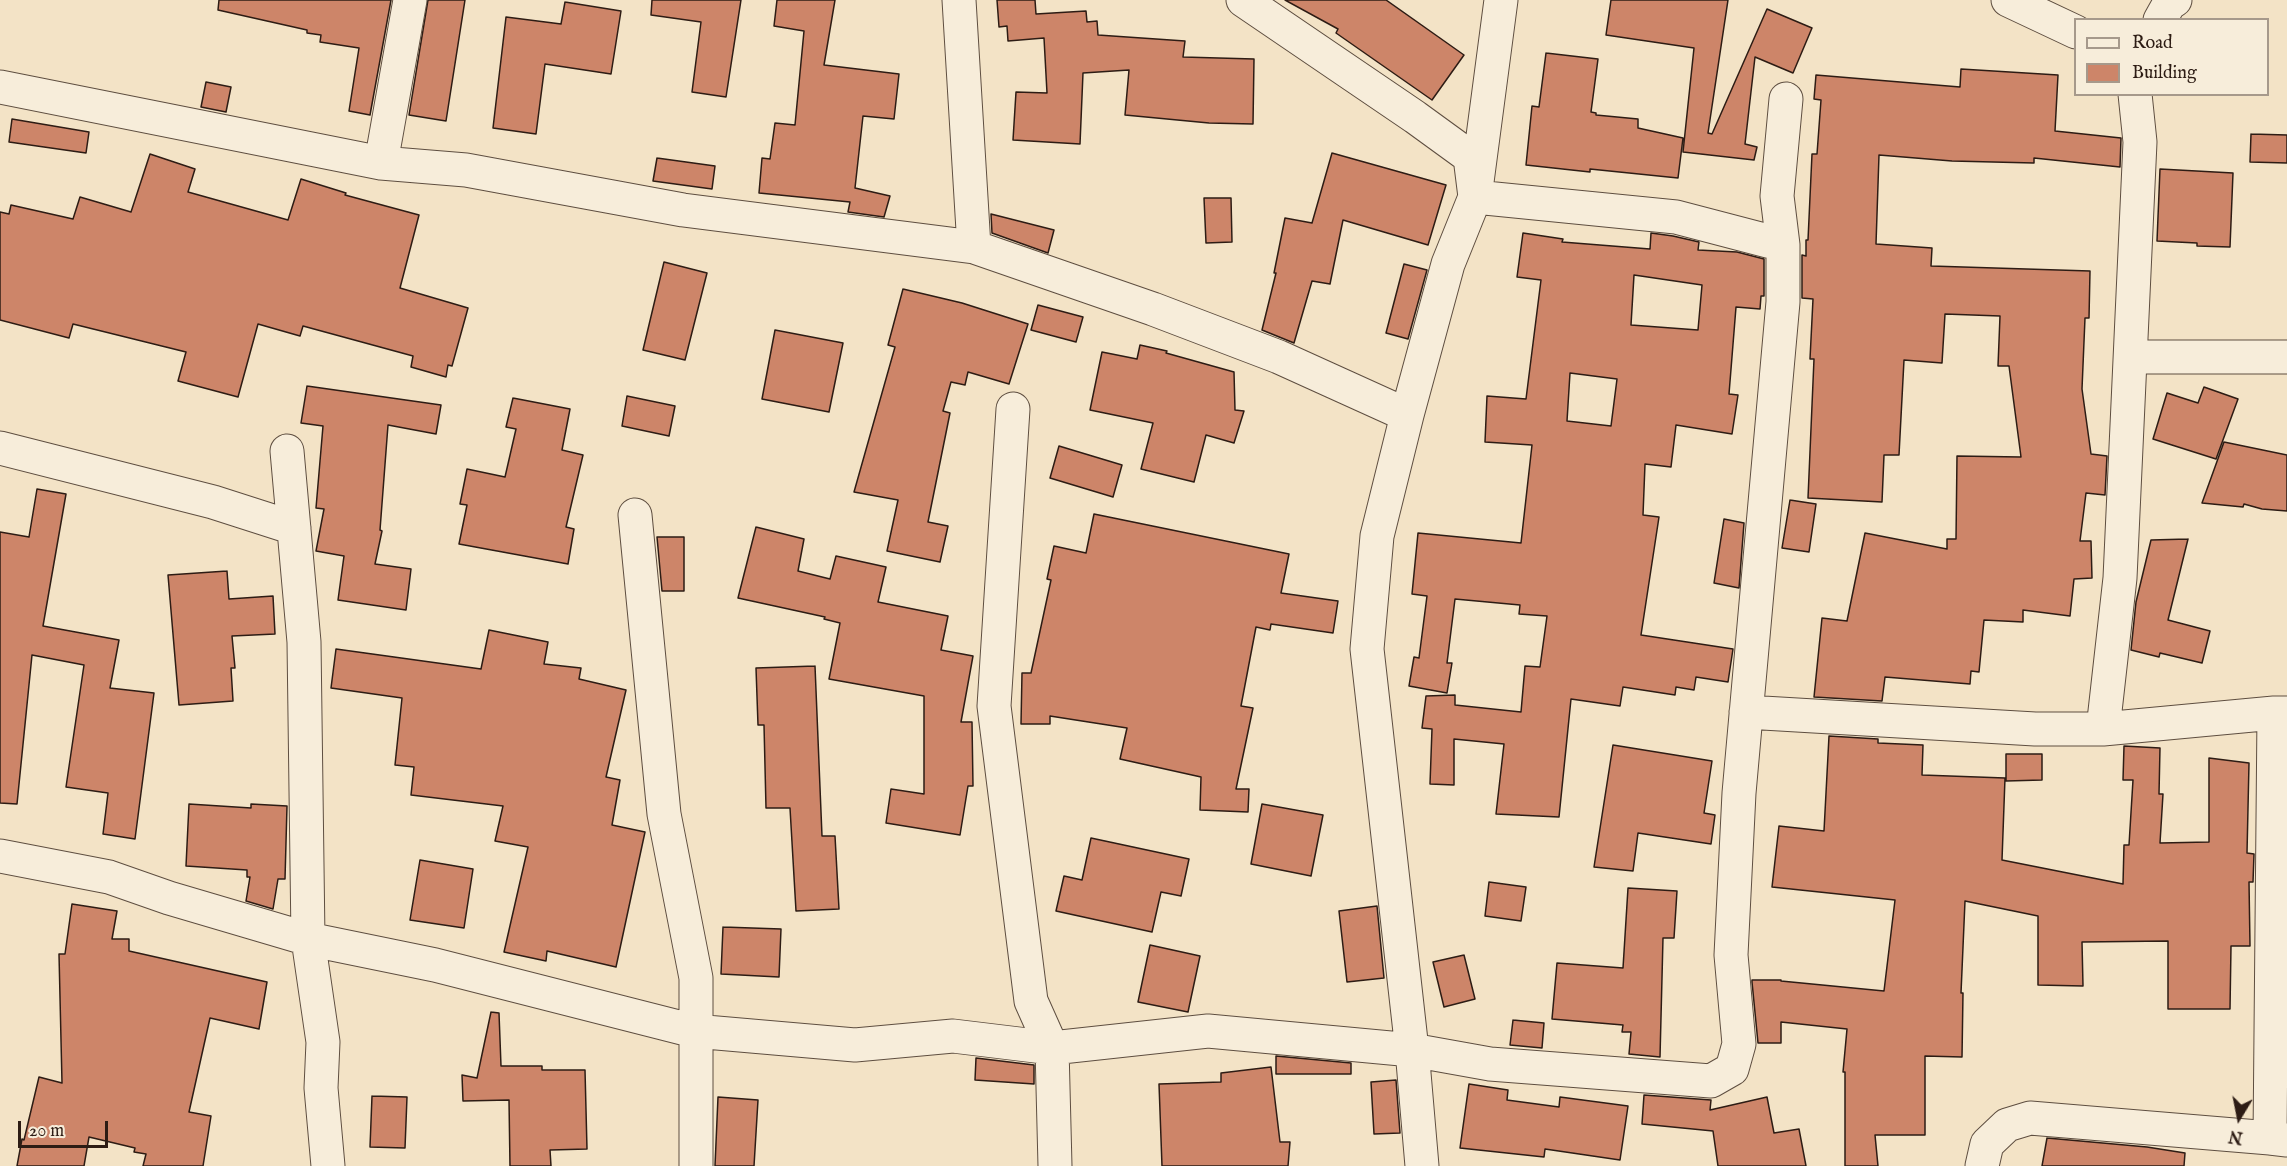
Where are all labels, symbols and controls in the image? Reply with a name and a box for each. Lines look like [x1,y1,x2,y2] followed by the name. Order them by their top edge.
[2074,18,2269,96] legend
[2132,32,2173,55] text: Road
[2132,62,2197,85] text: Building
[2209,1088,2269,1148] north arrow
[21,1109,111,1147] scale bar
[29,1120,64,1143] text: 20 m
[2227,1125,2244,1147] text: N

